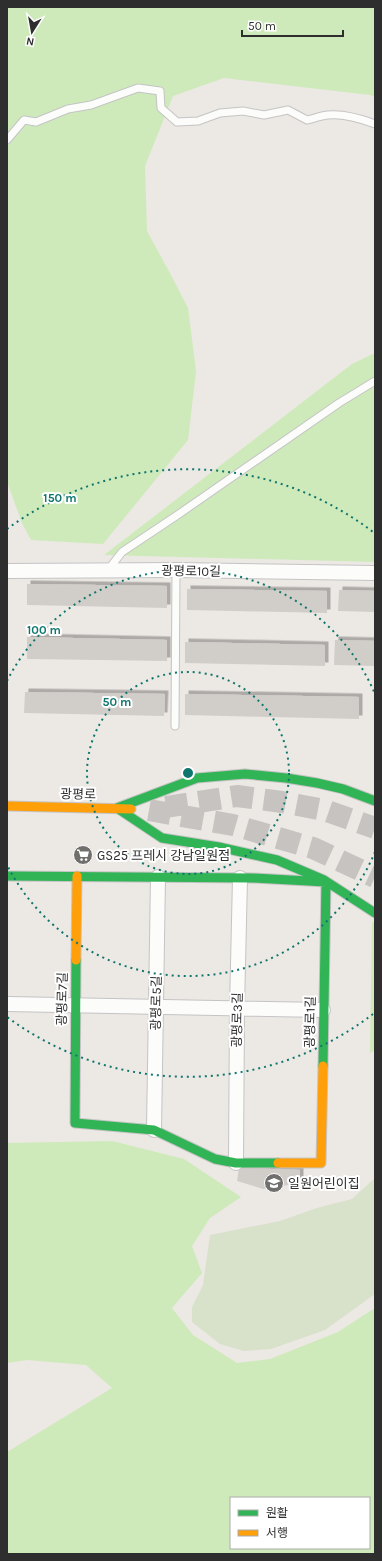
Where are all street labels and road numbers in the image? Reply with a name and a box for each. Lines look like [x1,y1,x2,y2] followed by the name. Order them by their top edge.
[161,563,221,579] street label: 광평로10길
[60,786,96,802] street label: 광평로
[54,972,70,1026] street label: 광평로7길
[148,975,164,1031] street label: 광평로5길
[229,992,245,1048] street label: 광평로3길
[302,996,318,1048] street label: 광평로1길

